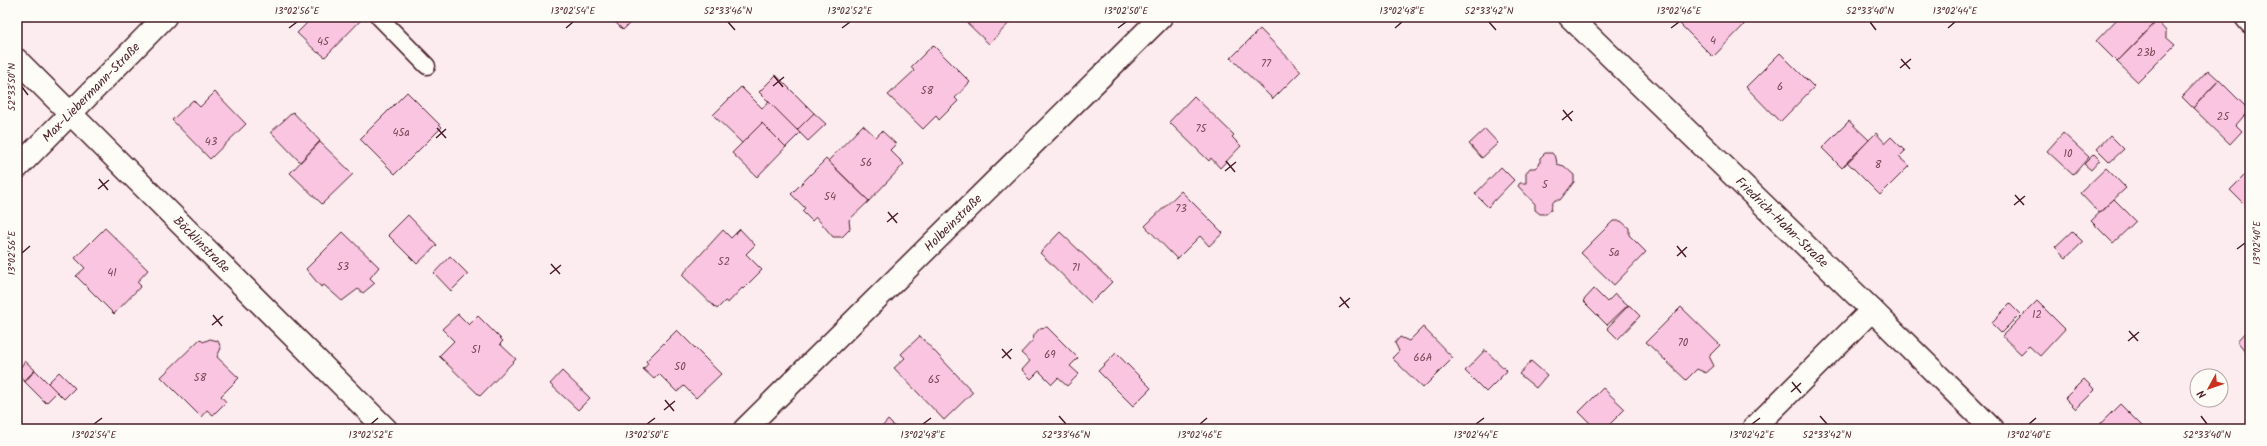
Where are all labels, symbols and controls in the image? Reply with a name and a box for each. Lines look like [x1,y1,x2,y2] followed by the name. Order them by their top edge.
[275,3,320,19] text: 13°02'56"E
[551,3,596,19] text: 13°02'54"E
[704,3,753,19] text: 52°33'46"N
[828,3,874,19] text: 13°02'52"E
[1104,3,1149,19] text: 13°02'50"E
[1379,3,1426,19] text: 13°02'48"E
[1465,3,1514,19] text: 52°33'42"N
[1657,3,1703,19] text: 13°02'46"E
[1846,3,1894,19] text: 52°33'40"N
[1933,3,1978,19] text: 13°02'44"E
[1710,32,1716,50] house number: 4
[317,33,330,51] house number: 45
[37,37,145,147] street label: Max-Liebermann-Straße
[2137,44,2155,62] house number: 23b
[1261,55,1272,73] house number: 77
[4,63,20,111] text: 52°33'50"N
[1777,78,1783,96] house number: 6
[921,82,934,100] house number: 58
[2217,108,2230,126] house number: 25
[1196,120,1208,138] house number: 75
[392,124,410,142] house number: 45a
[205,133,217,151] house number: 43
[2064,145,2073,163] house number: 10
[860,154,872,172] house number: 56
[1875,156,1882,174] house number: 8
[1730,172,1833,273] street label: Friedrich-Hahn-Straße
[1542,176,1549,194] house number: 5
[824,188,836,206] house number: 54
[919,189,987,257] street label: Holbeinstraße
[1175,200,1187,218] house number: 73
[168,211,235,278] street label: Böcklinstraße
[2249,220,2265,265] text: 13°02'40"E
[4,230,20,275] text: 13°02'56"E
[1608,244,1620,262] house number: 5a
[718,253,730,271] house number: 52
[337,258,349,276] house number: 53
[1072,259,1080,277] house number: 71
[107,264,117,282] house number: 41
[2032,306,2042,324] house number: 12
[1678,334,1689,352] house number: 70
[471,341,481,359] house number: 51
[1044,346,1056,364] house number: 69
[1414,349,1433,367] house number: 66A
[674,358,686,376] house number: 50
[2189,368,2229,408] north arrow
[194,369,207,387] house number: 58
[928,371,941,389] house number: 65
[2193,385,2211,402] text: N
[72,427,117,443] text: 13°02'54"E
[349,427,395,443] text: 13°02'52"E
[625,427,670,443] text: 13°02'50"E
[900,427,947,443] text: 13°02'48"E
[1042,427,1091,443] text: 52°33'46"N
[1178,427,1224,443] text: 13°02'46"E
[1454,427,1499,443] text: 13°02'44"E
[1730,427,1776,443] text: 13°02'42"E
[1803,427,1852,443] text: 52°33'42"N
[2007,427,2052,443] text: 13°02'40"E
[2183,427,2231,443] text: 52°33'40"N

